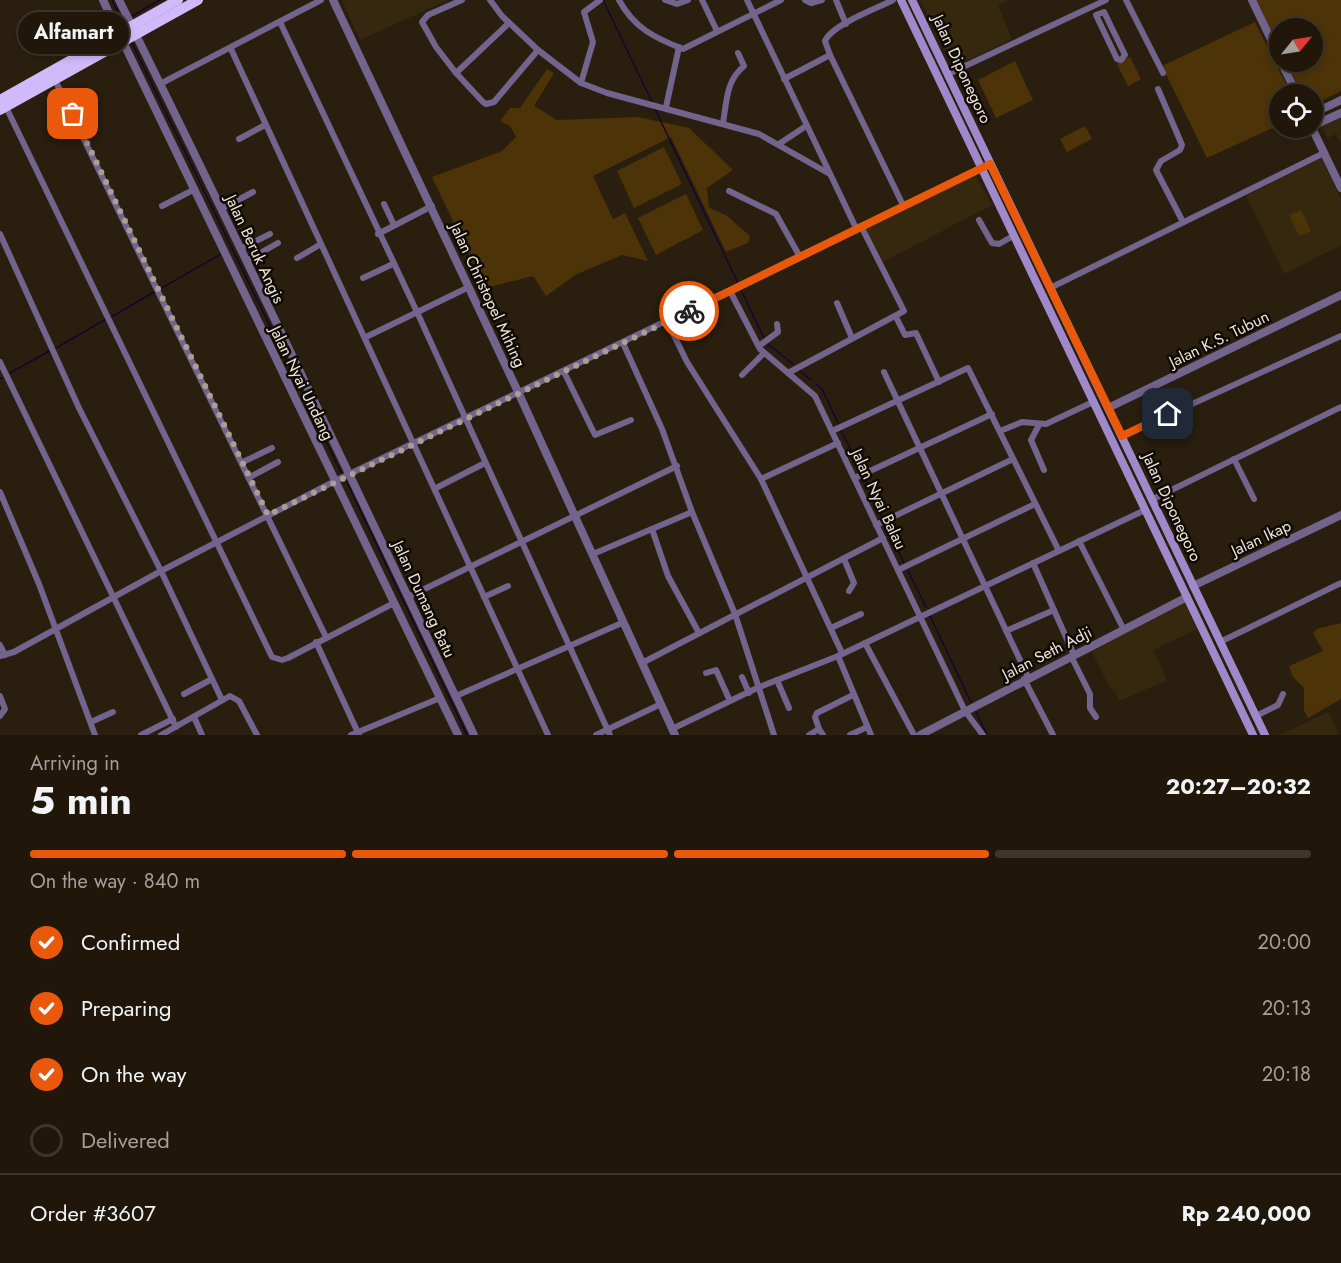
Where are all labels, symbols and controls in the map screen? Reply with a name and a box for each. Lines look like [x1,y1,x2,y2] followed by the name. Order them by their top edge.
[926,9,997,127] street label: Jalan Diponegoro
[17,12,128,54] callout: Alfamart
[34,18,113,47] text: Alfamart
[1269,18,1323,72] north arrow
[1269,18,1323,138] map controls
[1269,84,1323,138] button: locate
[47,88,98,139] pin
[56,97,89,130] icon: bag
[219,189,290,307] street label: Jalan Beruk Angis
[444,217,532,371] street label: Jalan Christopel Mihing
[659,281,719,341] courier
[673,295,706,328] icon: bike
[1163,305,1273,374] street label: Jalan K.S. Tubun
[263,320,340,444] street label: Jalan Nyai Undang
[1142,388,1193,439] pin
[1151,397,1184,430] icon: home
[845,443,912,553] street label: Jalan Nyai Balau
[1136,447,1207,565] street label: Jalan Diponegoro
[1225,514,1295,563] street label: Jalan Ikap
[386,535,461,661] street label: Jalan Dumang Batu
[996,621,1096,686] street label: Jalan Seth Adji
[30,749,120,778] text: Arriving in
[1166,770,1311,802] text: 20:27–20:32
[30,772,132,829] text: 5 min
[30,867,200,896] text: On the way · 840 m
[30,926,63,959] icon: check
[81,926,180,958] text: Confirmed
[1258,928,1311,957] text: 20:00
[30,992,63,1025] icon: check
[81,992,172,1024] text: Preparing
[1262,994,1311,1023] text: 20:13
[30,1058,63,1091] icon: check
[81,1058,186,1090] text: On the way
[1262,1060,1311,1089] text: 20:18
[81,1124,170,1156] text: Delivered
[30,1197,156,1229] text: Order #3607
[1181,1197,1311,1229] text: Rp 240,000

